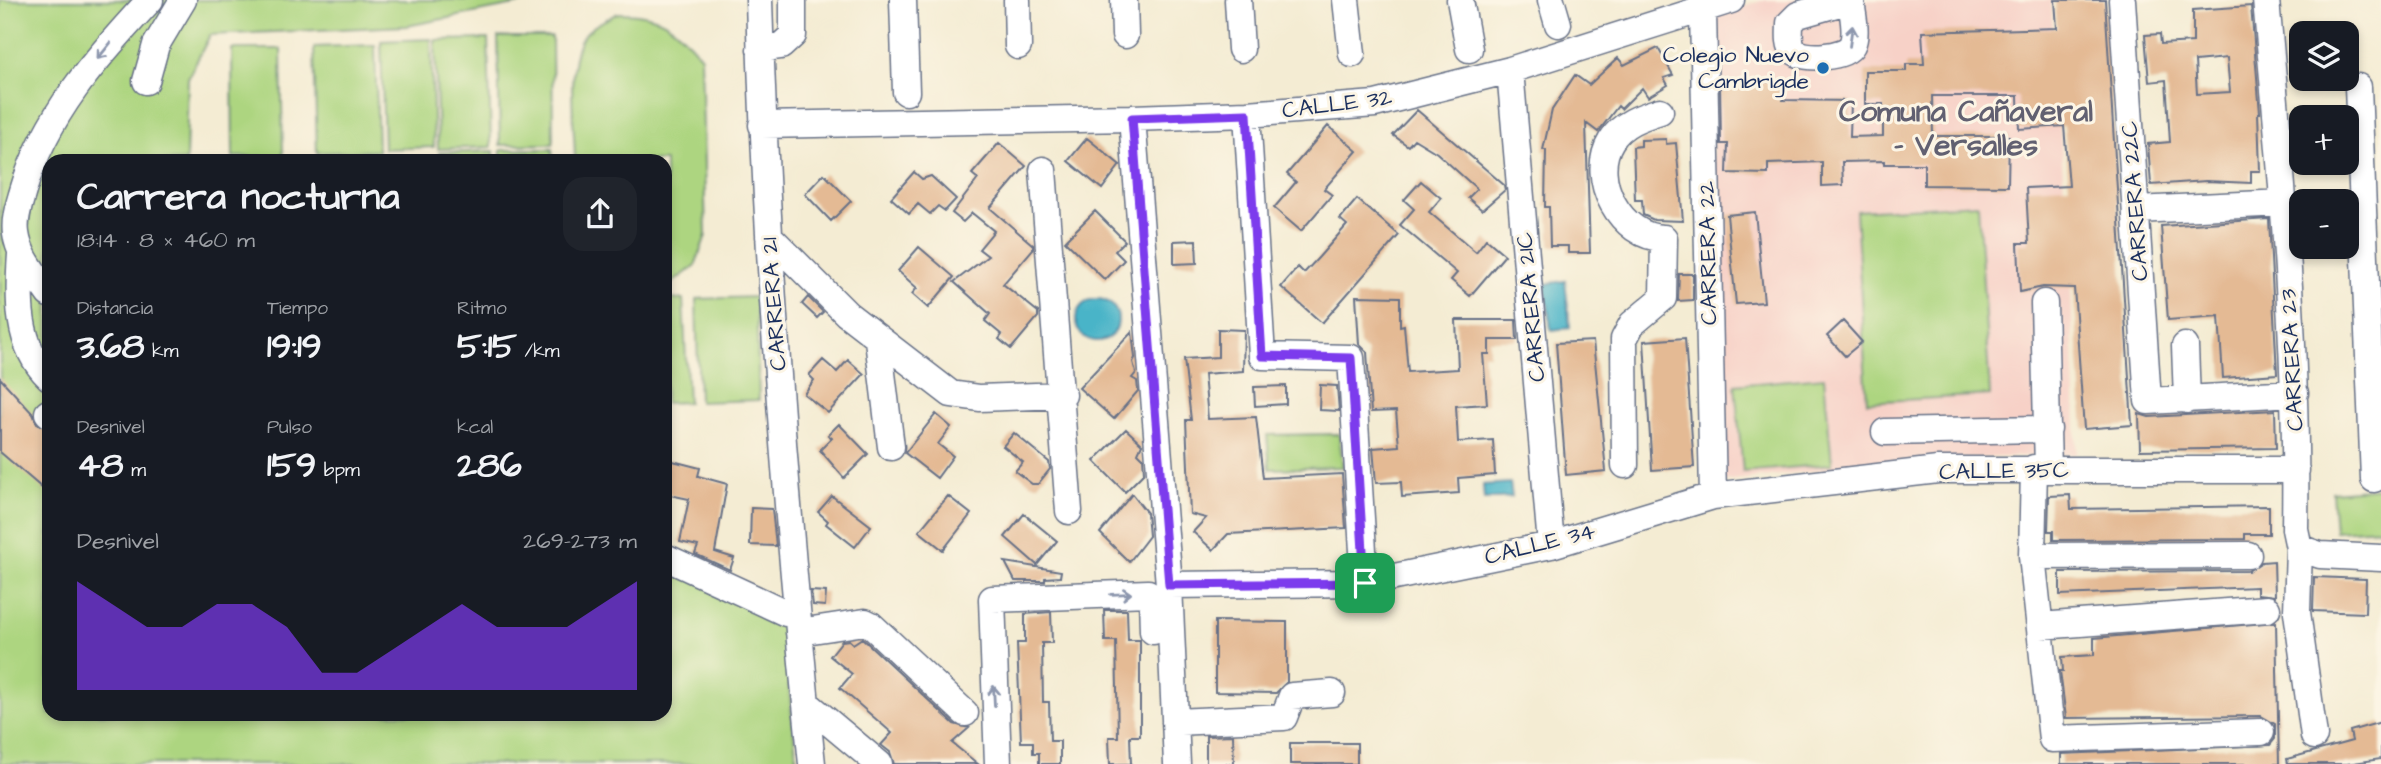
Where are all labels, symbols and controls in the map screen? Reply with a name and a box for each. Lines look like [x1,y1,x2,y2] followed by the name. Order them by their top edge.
[2289,21,2359,259] map controls
[2289,21,2359,91] button: layers
[1845,25,1858,47] one-way arrow
[1663,39,1809,98] place label: Colegio Nuevo Cambrigde
[96,41,112,59] one-way arrow
[1815,60,1831,76] marker: Colegio Nuevo Cambrigde
[1280,81,1394,127] street label: CALLE 32
[1839,91,2093,167] district label: Comuna Cañaveral - Versalles
[2289,105,2359,175] button: +
[2113,120,2157,282] street label: CARRERA 22C
[77,172,400,224] text: Carrera nocturna
[563,177,637,251] button: share
[1691,181,1725,325] street label: CARRERA 22
[2289,189,2359,259] button: −
[77,224,255,256] text: 18:14 · 8 × 460 m
[1509,231,1553,383] street label: CARRERA 21C
[753,236,795,372] street label: CARRERA 21
[2272,288,2312,432] street label: CARRERA 23
[77,295,153,322] text: Distancia
[267,295,328,322] text: Tiempo
[457,295,507,322] text: Ritmo
[77,322,144,371] text: 3.68
[267,322,322,371] text: 19:19
[457,322,517,371] text: 5:15
[144,338,178,365] text: km
[517,338,560,365] text: /km
[77,414,145,441] text: Desnivel
[267,414,312,441] text: Pulso
[457,414,493,441] text: kcal
[77,441,124,490] text: 48
[267,441,316,490] text: 159
[457,441,522,490] text: 286
[1939,454,2069,488] street label: CALLE 35C
[124,457,146,484] text: m
[316,457,360,484] text: bpm
[1481,515,1599,573] street label: CALLE 34
[77,525,159,557] text: Desnivel
[523,525,637,557] text: 269–273 m
[1335,553,1395,613] pin
[1346,564,1384,602] icon: arrive
[1109,588,1132,601] one-way arrow
[987,685,1000,708] one-way arrow

